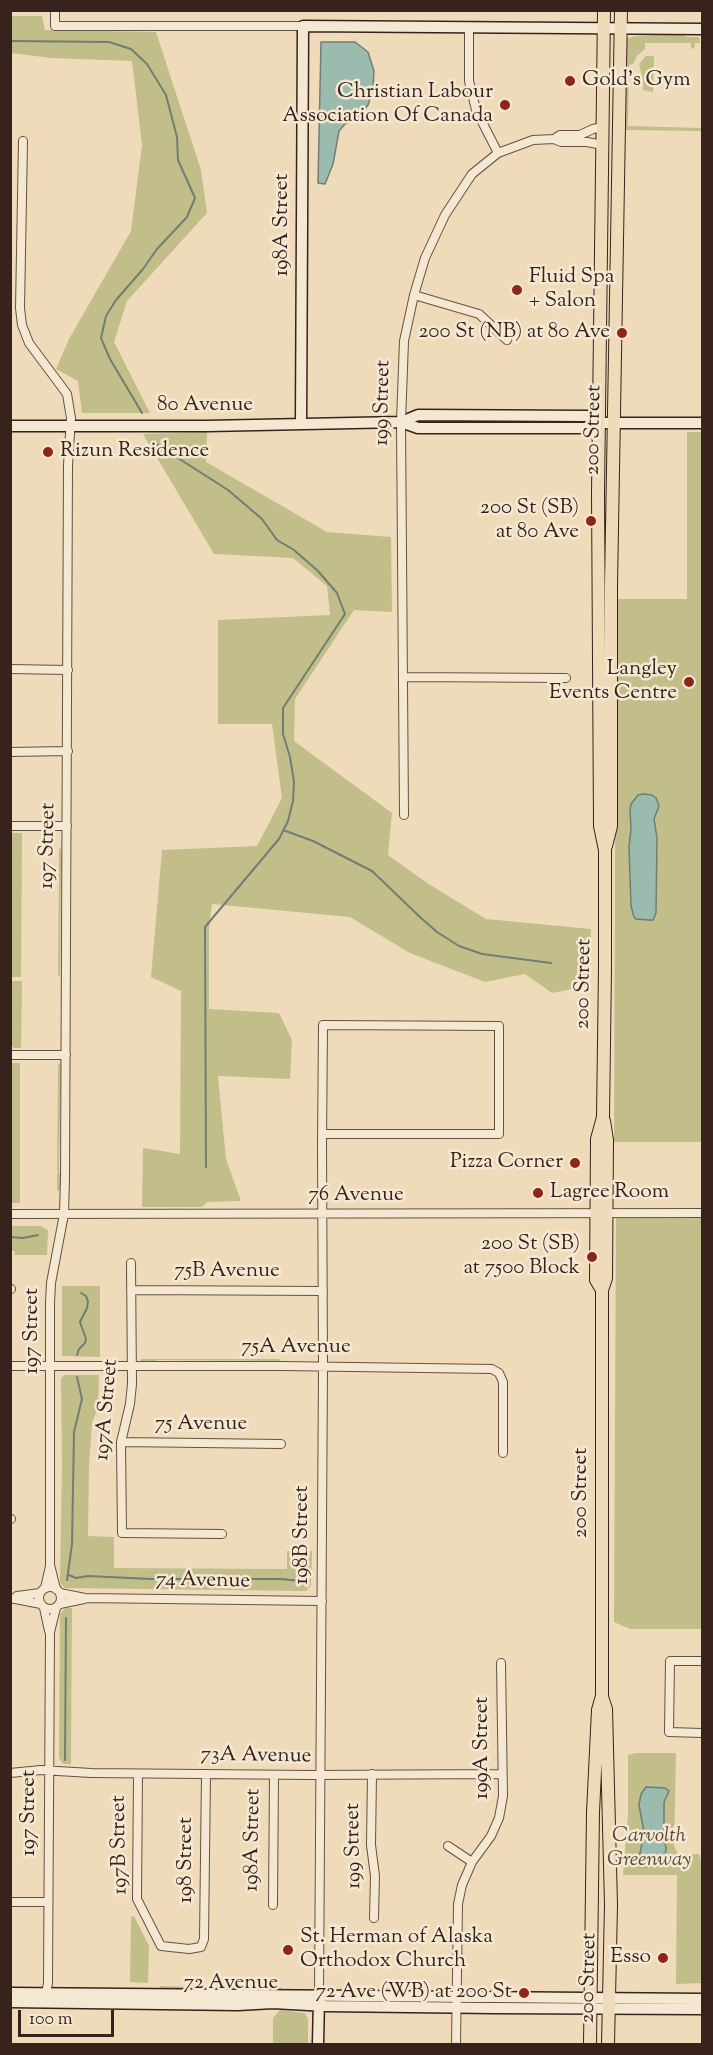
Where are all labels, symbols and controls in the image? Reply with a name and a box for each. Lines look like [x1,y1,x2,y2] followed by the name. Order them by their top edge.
[582,68,691,94] place label: Gold's Gym
[563,74,577,88] marker: Gold's Gym
[282,80,493,130] place label: Christian Labour Association Of Canada
[498,98,512,112] marker: Christian Labour Association Of Canada
[270,173,296,277] street label: 198A Street
[529,265,614,315] place label: Fluid Spa + Salon
[510,283,524,297] marker: Fluid Spa + Salon
[418,320,610,346] place label: 200 St (NB) at 80 Ave
[615,326,629,340] marker: 200 St (NB) at 80 Ave
[371,360,397,446] street label: 199 Street
[582,384,608,476] street label: 200 Street
[157,393,253,419] street label: 80 Avenue
[60,439,209,465] place label: Rizun Residence
[41,445,55,459] marker: Rizun Residence
[480,496,579,546] place label: 200 St (SB) at 80 Ave
[584,514,598,528] marker: 200 St (SB) at 80 Ave
[549,657,677,707] place label: Langley Events Centre
[682,675,696,689] marker: Langley Events Centre
[36,803,62,889] street label: 197 Street
[572,938,598,1030] street label: 200 Street
[450,1150,563,1176] place label: Pizza Corner
[568,1156,582,1170] marker: Pizza Corner
[550,1180,669,1206] place label: Lagree Room
[308,1183,404,1209] street label: 76 Avenue
[531,1186,545,1200] marker: Lagree Room
[463,1232,580,1282] place label: 200 St (SB) at 7500 Block
[585,1250,599,1264] marker: 200 St (SB) at 7500 Block
[174,1259,280,1285] street label: 75B Avenue
[20,1288,46,1374] street label: 197 Street
[241,1335,351,1361] street label: 75A Avenue
[91,1358,125,1462] street label: 197A Street
[155,1412,247,1438] street label: 75 Avenue
[569,1448,595,1538] street label: 200 Street
[290,1485,316,1585] street label: 198B Street
[156,1569,250,1595] street label: 74 Avenue
[470,1696,496,1800] street label: 199A Street
[200,1743,312,1771] street label: 73A Avenue
[17,1770,43,1856] street label: 197 Street
[241,1788,267,1892] street label: 198A Street
[108,1795,134,1895] street label: 197B Street
[342,1803,368,1889] street label: 199 Street
[174,1817,200,1903] street label: 198 Street
[607,1824,691,1874] park label: Carvolth Greenway
[300,1925,493,1975] place label: St. Herman of Alaska Orthodox Church
[577,1932,603,2024] street label: 200 Street
[281,1943,295,1957] marker: St. Herman of Alaska Orthodox Church
[610,1945,651,1971] place label: Esso
[656,1951,670,1965] marker: Esso
[184,1971,278,1997] street label: 72 Avenue
[315,1980,512,2006] place label: 72 Ave (WB) at 200 St
[517,1986,531,2000] marker: 72 Ave (WB) at 200 St
[21,1998,117,2036] scale bar
[29,2007,73,2033] text: 100 m

